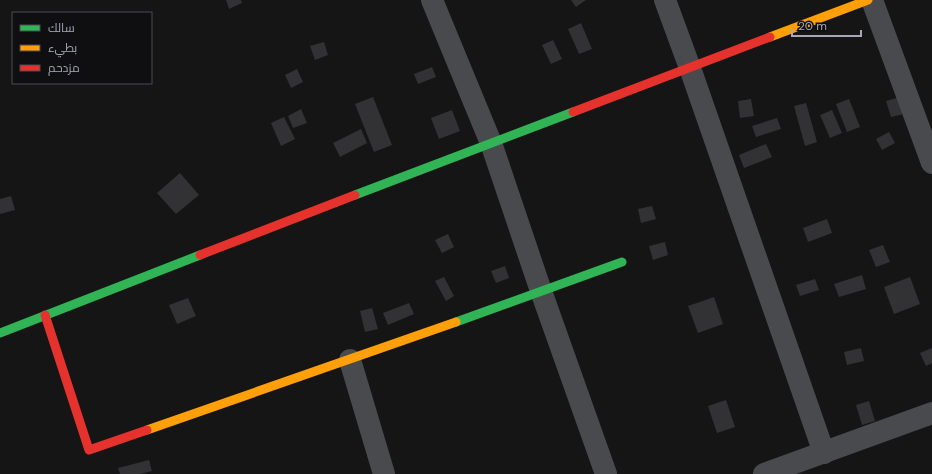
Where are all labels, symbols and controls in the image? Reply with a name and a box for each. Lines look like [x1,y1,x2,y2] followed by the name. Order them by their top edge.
[12,12,152,84] legend
[792,12,861,38] scale bar
[798,18,827,34] text: 20 m
[48,20,75,36] text: سالك
[48,40,77,58] text: بطيء
[48,60,80,76] text: مزدحم

